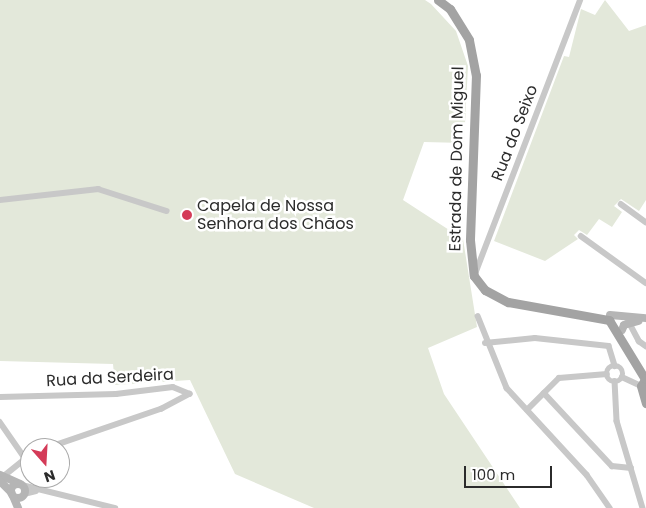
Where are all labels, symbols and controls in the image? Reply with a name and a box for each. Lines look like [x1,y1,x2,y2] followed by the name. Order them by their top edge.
[446,66,468,252] street label: Estrada de Dom Miguel
[488,82,542,184] street label: Rua do Seixo
[197,196,354,234] place label: Capela de Nossa Senhora dos Chãos
[181,209,193,221] marker: Capela de Nossa Senhora dos Chãos
[46,365,174,391] street label: Rua da Serdeira
[20,438,70,488] north arrow
[466,456,554,488] scale bar
[472,464,515,485] text: 100 m
[41,465,58,487] text: N

